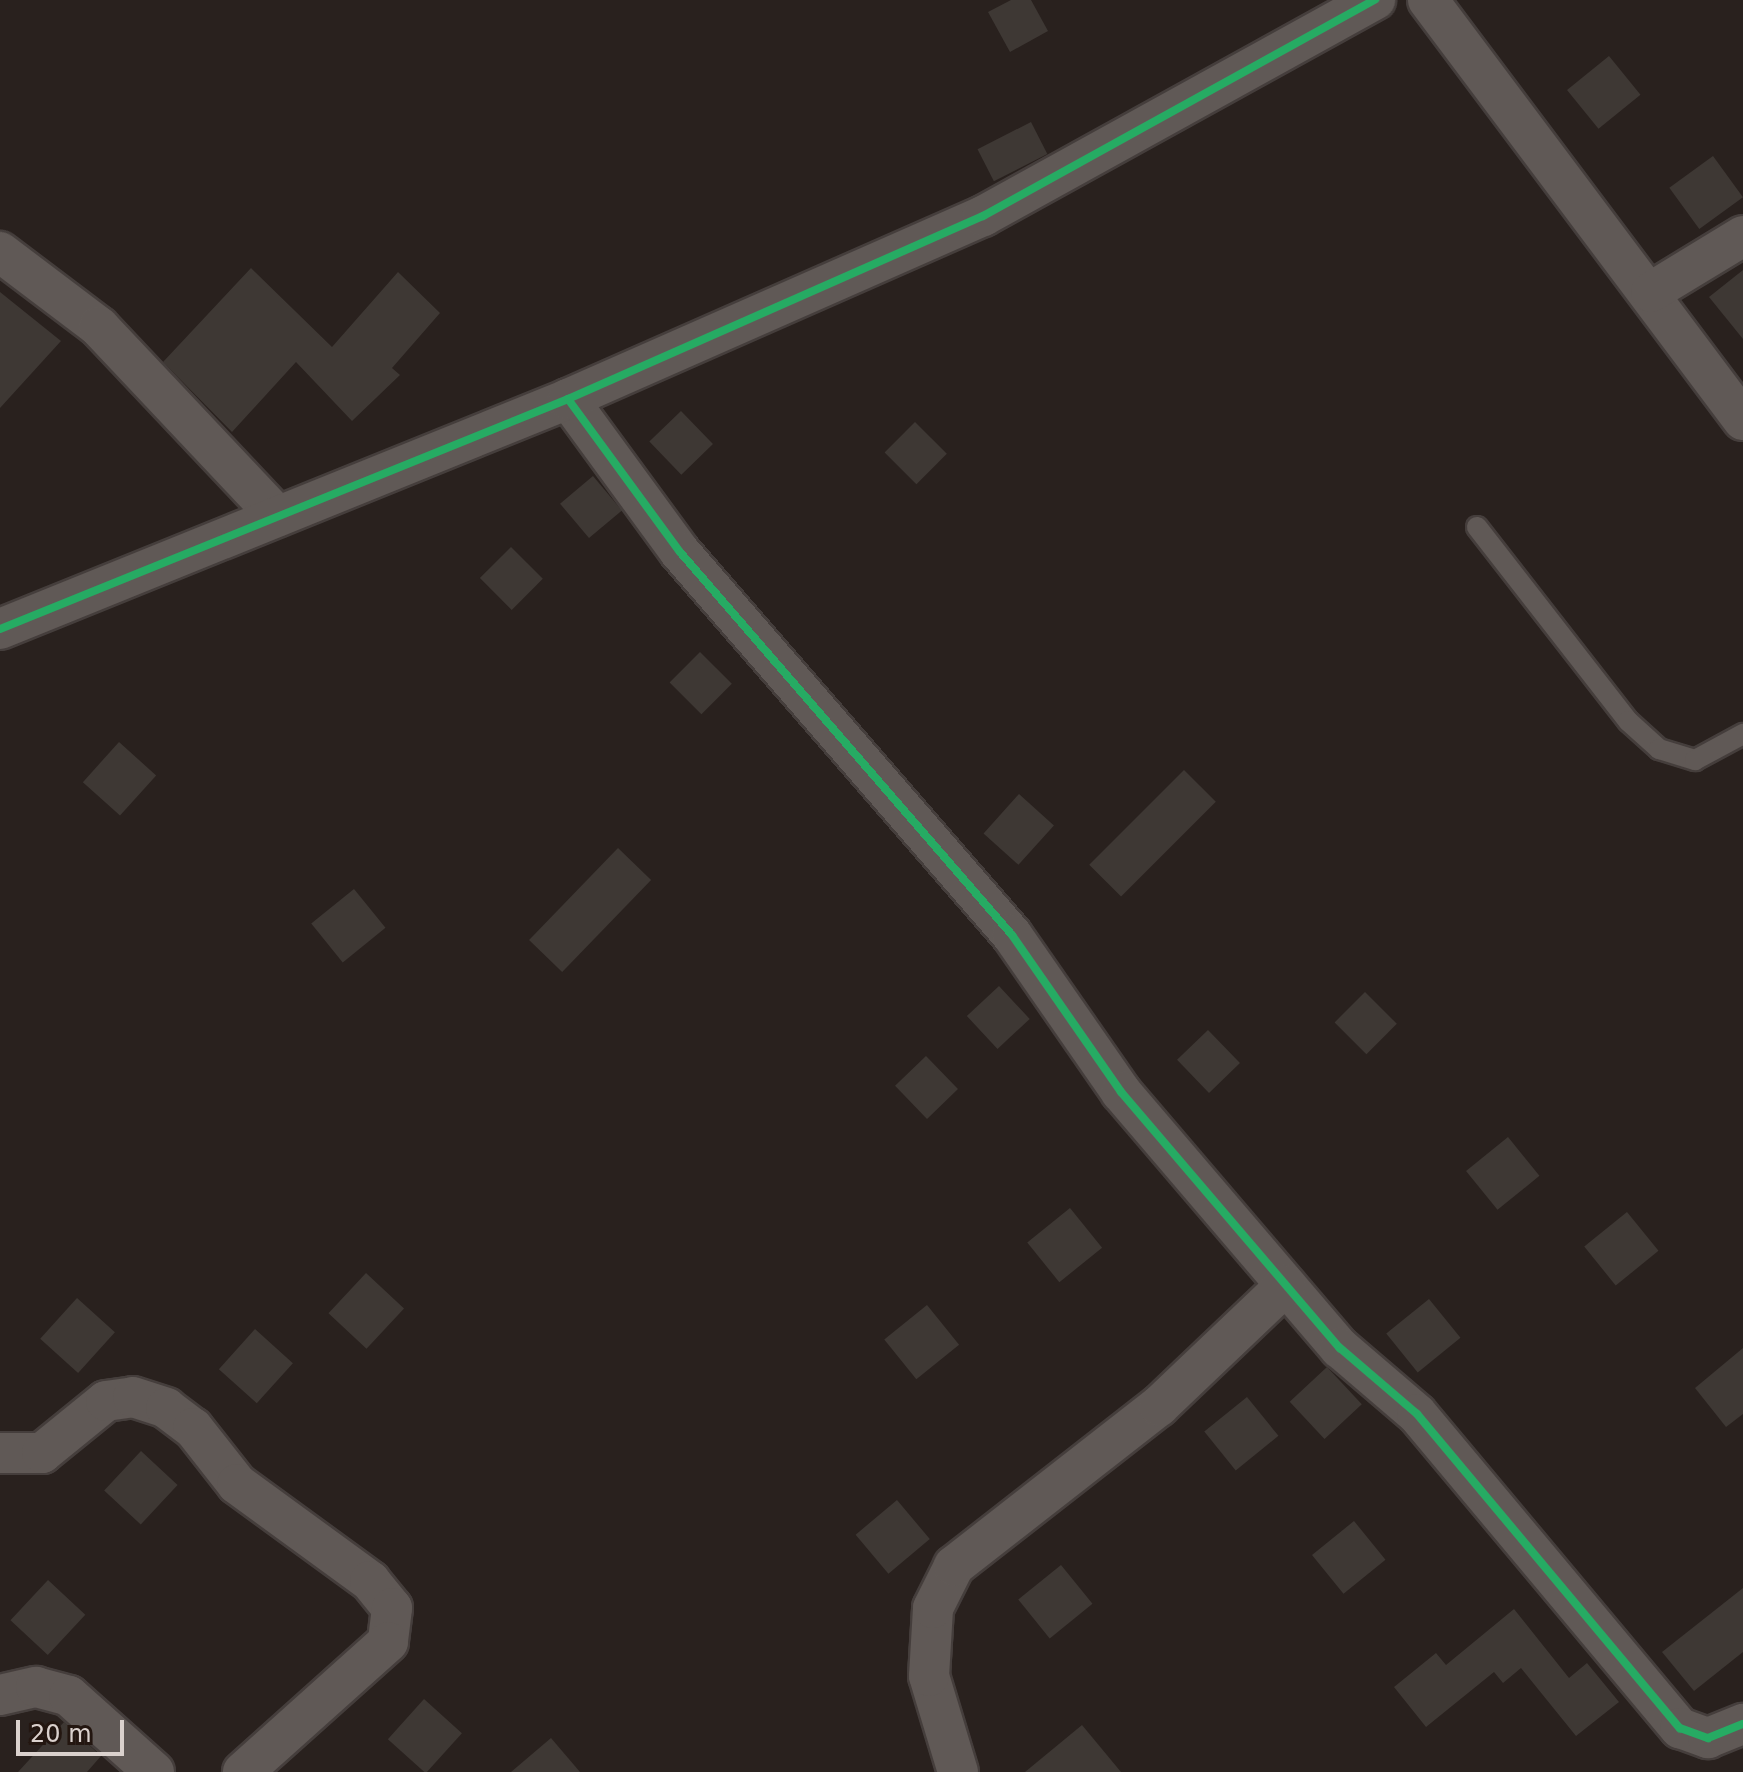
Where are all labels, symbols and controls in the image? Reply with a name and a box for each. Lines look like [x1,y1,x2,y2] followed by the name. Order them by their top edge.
[20,1704,128,1754] scale bar
[30,1720,92,1748] text: 20 m

